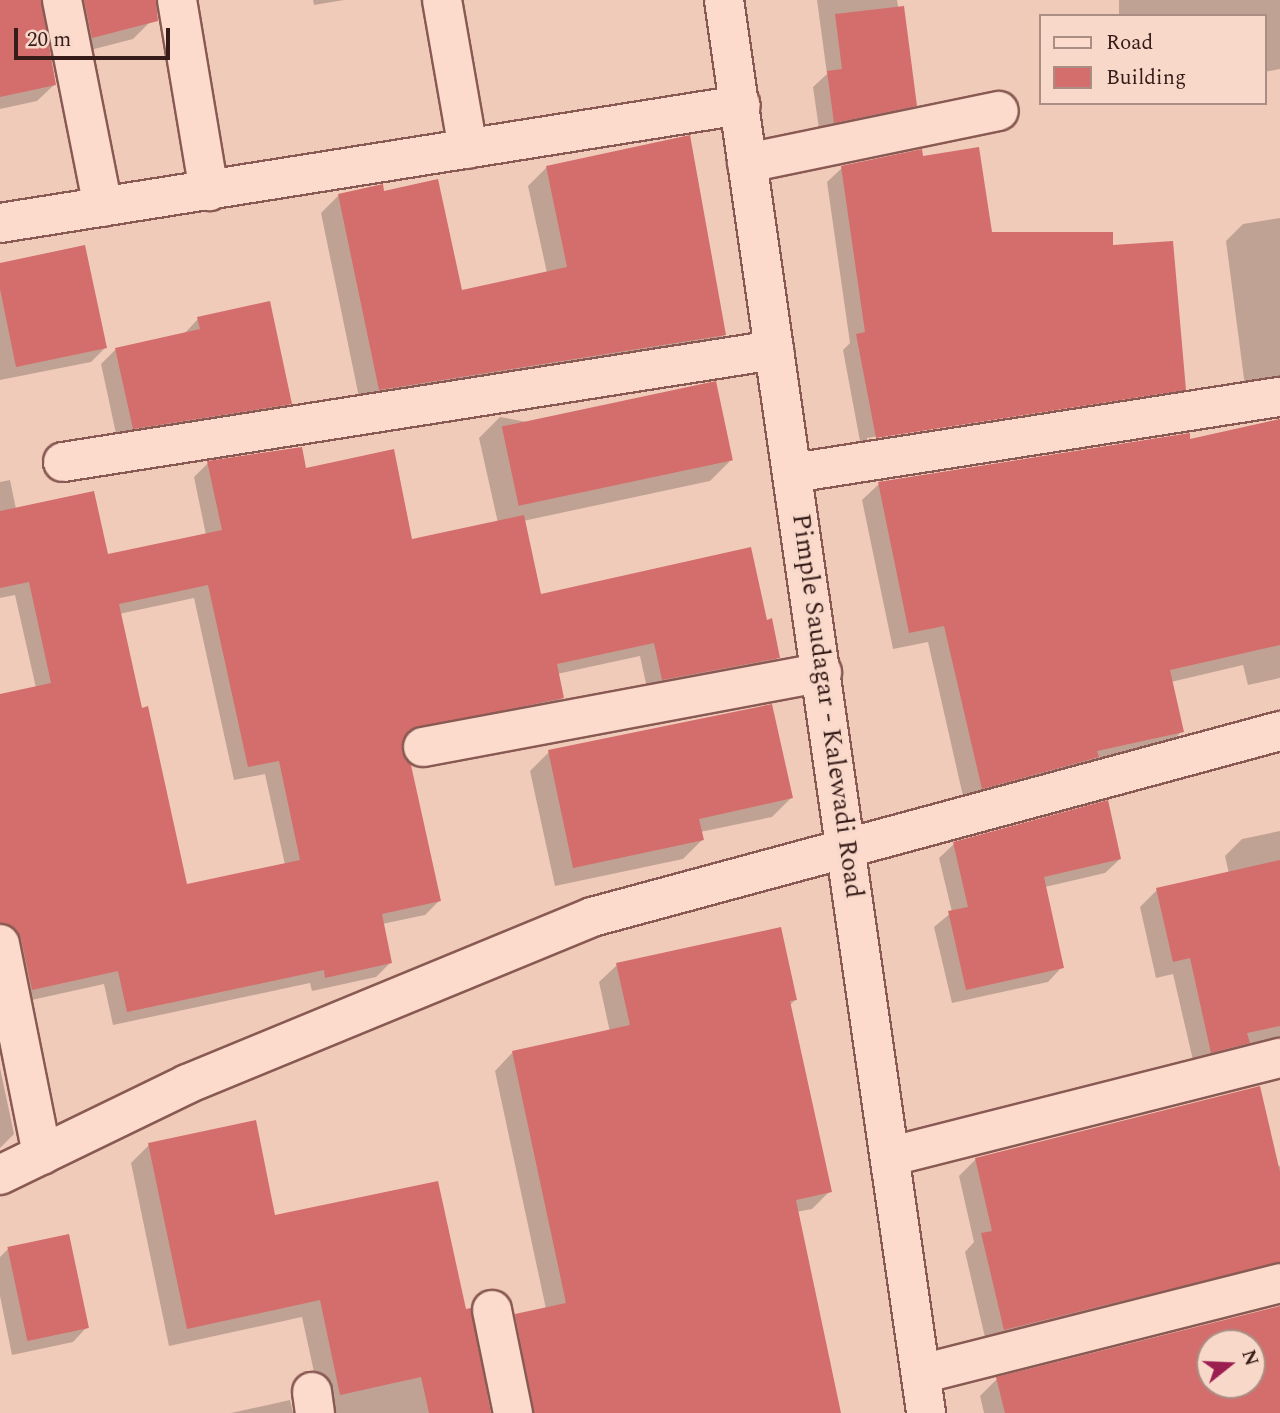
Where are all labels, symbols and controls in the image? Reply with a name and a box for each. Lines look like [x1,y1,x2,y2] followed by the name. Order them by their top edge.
[18,14,173,58] scale bar
[1038,14,1266,105] legend
[27,24,71,56] text: 20 m
[1106,27,1153,59] text: Road
[1106,62,1186,94] text: Building
[785,512,869,900] street label: Pimple Saudagar - Kalewadi Road
[1196,1329,1266,1399] north arrow
[1233,1346,1266,1370] text: N

